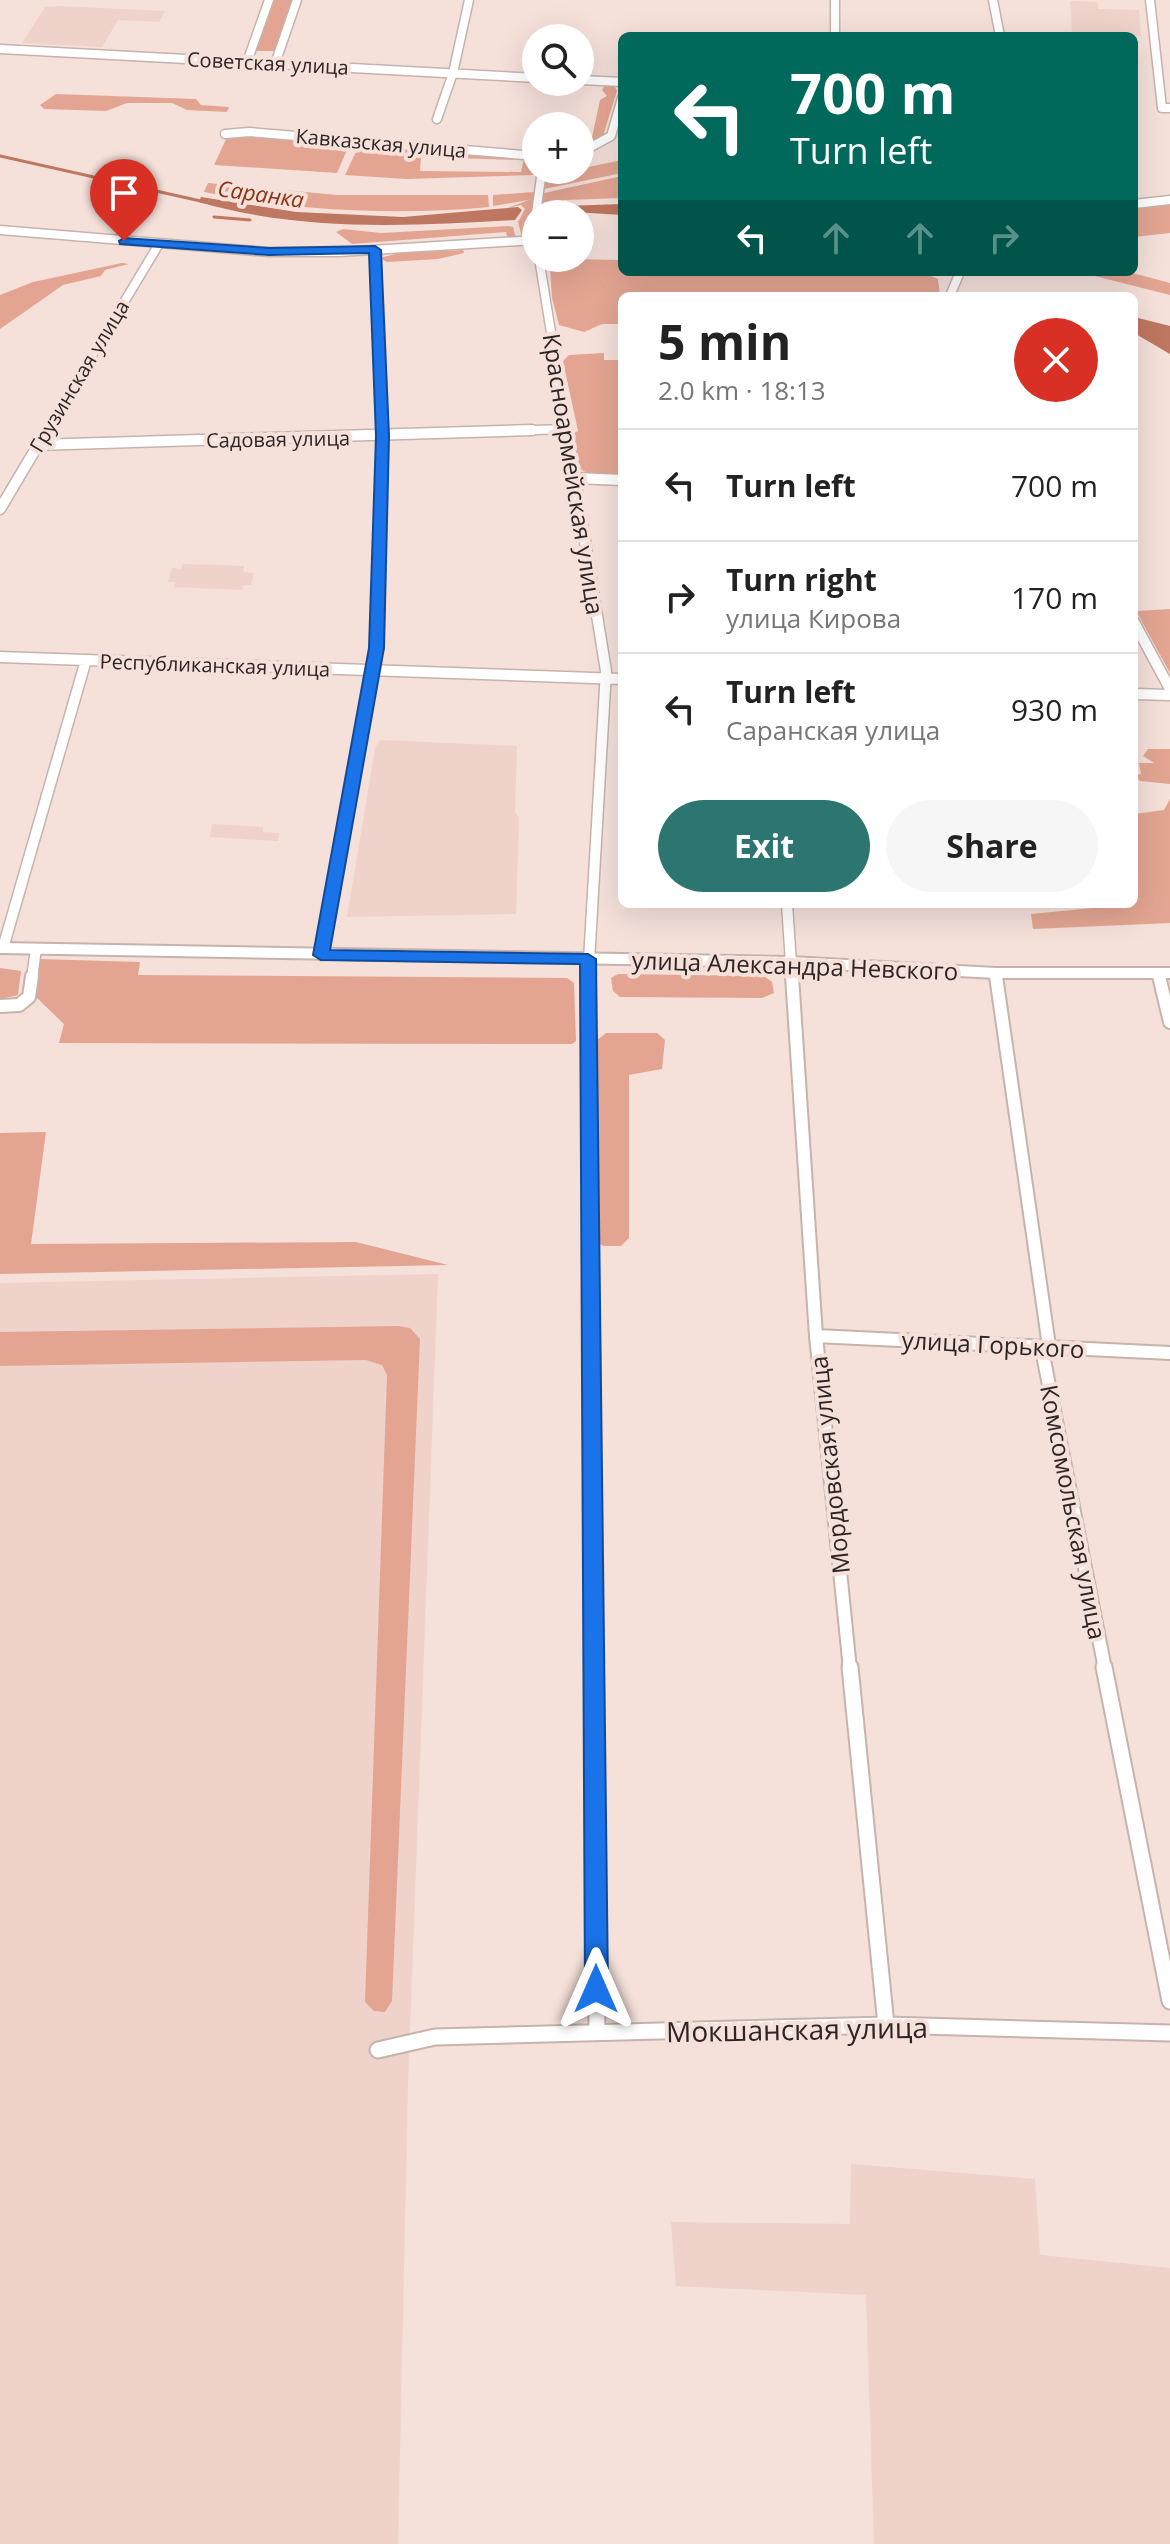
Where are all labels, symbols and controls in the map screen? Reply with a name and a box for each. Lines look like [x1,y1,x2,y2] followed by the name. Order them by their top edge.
[522,24,594,272] map controls
[522,24,594,96] button: search
[186,45,350,81] street label: Советская улица
[790,54,956,130] text: 700 m
[658,64,762,168] icon: left
[522,112,594,184] button: +
[295,122,467,164] street label: Кавказская улица
[790,126,932,175] text: Turn left
[90,159,158,241] pin
[102,171,146,215] icon: arrive
[216,172,306,214] water label: Саранка
[522,200,594,272] button: −
[730,216,774,260] icon: left
[814,216,858,260] icon: ahead
[898,216,942,260] icon: ahead
[982,216,1026,260] icon: right
[23,295,135,457] street label: Грузинская улица
[658,309,791,374] text: 5 min
[1014,318,1098,402] button: close
[535,331,613,617] street label: Красноармейская улица
[658,372,826,408] text: 2.0 km · 18:13
[206,424,350,454] street label: Садовая улица
[658,463,702,507] icon: left
[726,465,856,506] text: Turn left
[1011,465,1098,506] text: 700 m
[726,559,877,600] text: Turn right
[658,575,702,619] icon: right
[1011,577,1098,618] text: 170 m
[726,600,901,636] text: улица Кирова
[99,647,331,683] street label: Республиканская улица
[726,671,856,712] text: Turn left
[658,687,702,731] icon: left
[1011,689,1098,730] text: 930 m
[726,712,940,748] text: Саранская улица
[658,800,870,892] button: Exit
[886,800,1098,892] button: Share
[631,943,959,987] street label: улица Александра Невского
[901,1323,1085,1365] street label: улица Горького
[801,1354,857,1576] street label: Мордовская улица
[1033,1382,1115,1642] street label: Комсомольская улица
[554,1947,638,2031] position arrow
[666,2008,928,2050] street label: Мокшанская улица

